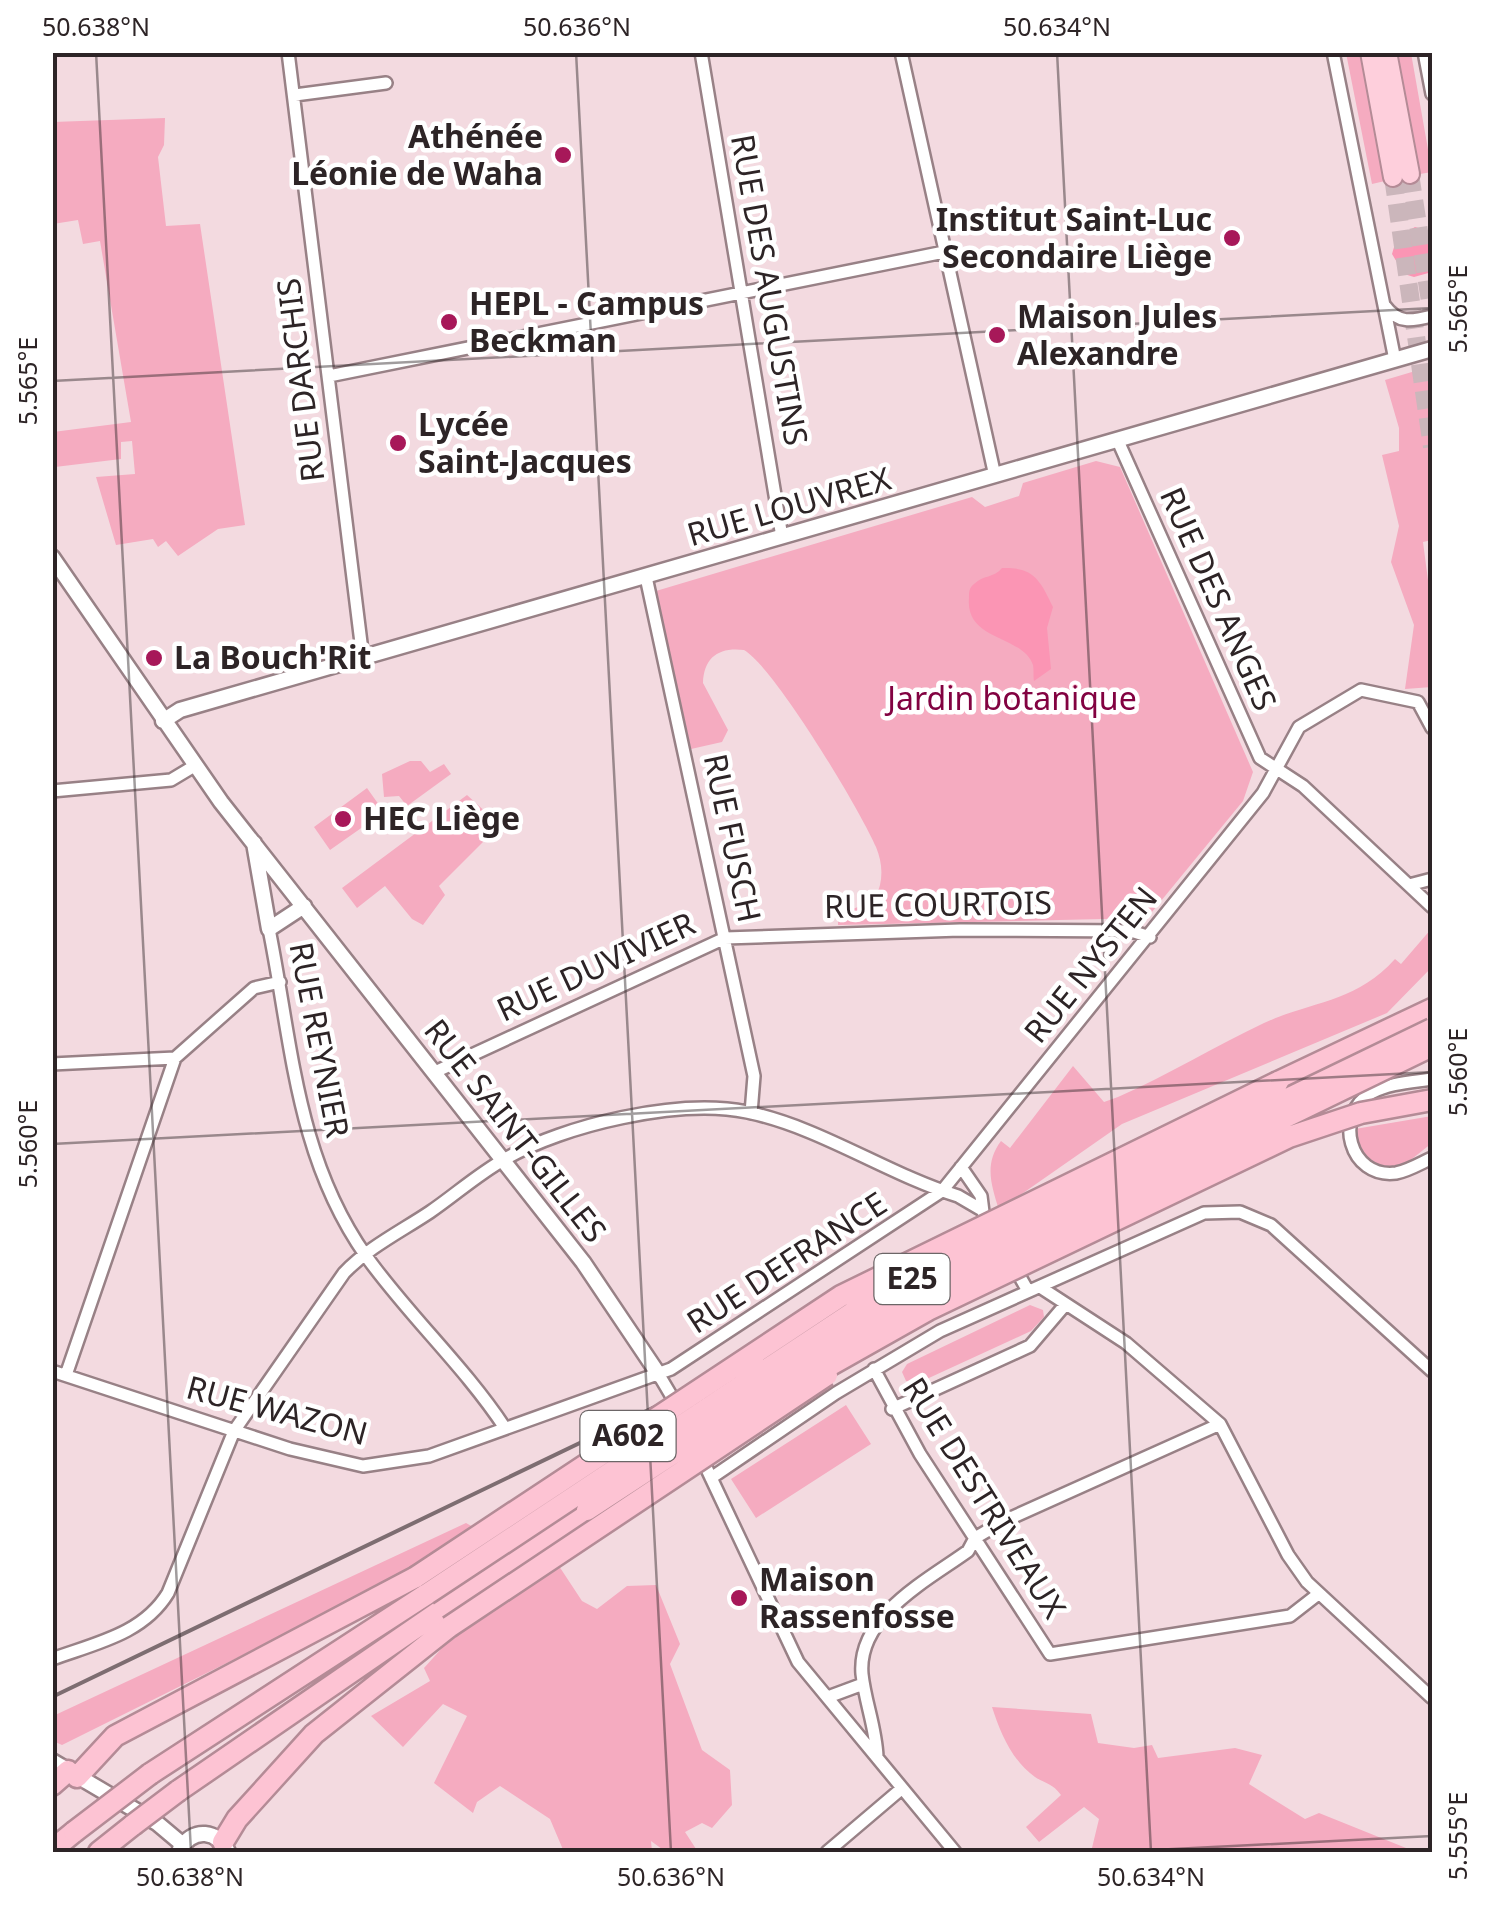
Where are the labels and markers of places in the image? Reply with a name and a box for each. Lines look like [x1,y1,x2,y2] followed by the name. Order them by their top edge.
[291,114,543,194] place label: Athénée Léonie de Waha
[552,144,574,166] marker: Athénée Léonie de Waha
[936,197,1212,277] place label: Institut Saint-Luc Secondaire Liège
[1221,227,1243,249] marker: Institut Saint-Luc Secondaire Liège
[469,281,704,361] place label: HEPL - Campus Beckman
[1017,294,1217,374] place label: Maison Jules Alexandre
[438,311,460,333] marker: HEPL - Campus Beckman
[986,324,1008,346] marker: Maison Jules Alexandre
[418,402,632,482] place label: Lycée Saint-Jacques
[387,432,409,454] marker: Lycée Saint-Jacques
[174,635,371,678] place label: La Bouch'Rit
[143,647,165,669] marker: La Bouch'Rit
[363,796,520,839] place label: HEC Liège
[332,808,354,830] marker: HEC Liège
[759,1557,955,1637] place label: Maison Rassenfosse
[728,1587,750,1609] marker: Maison Rassenfosse

